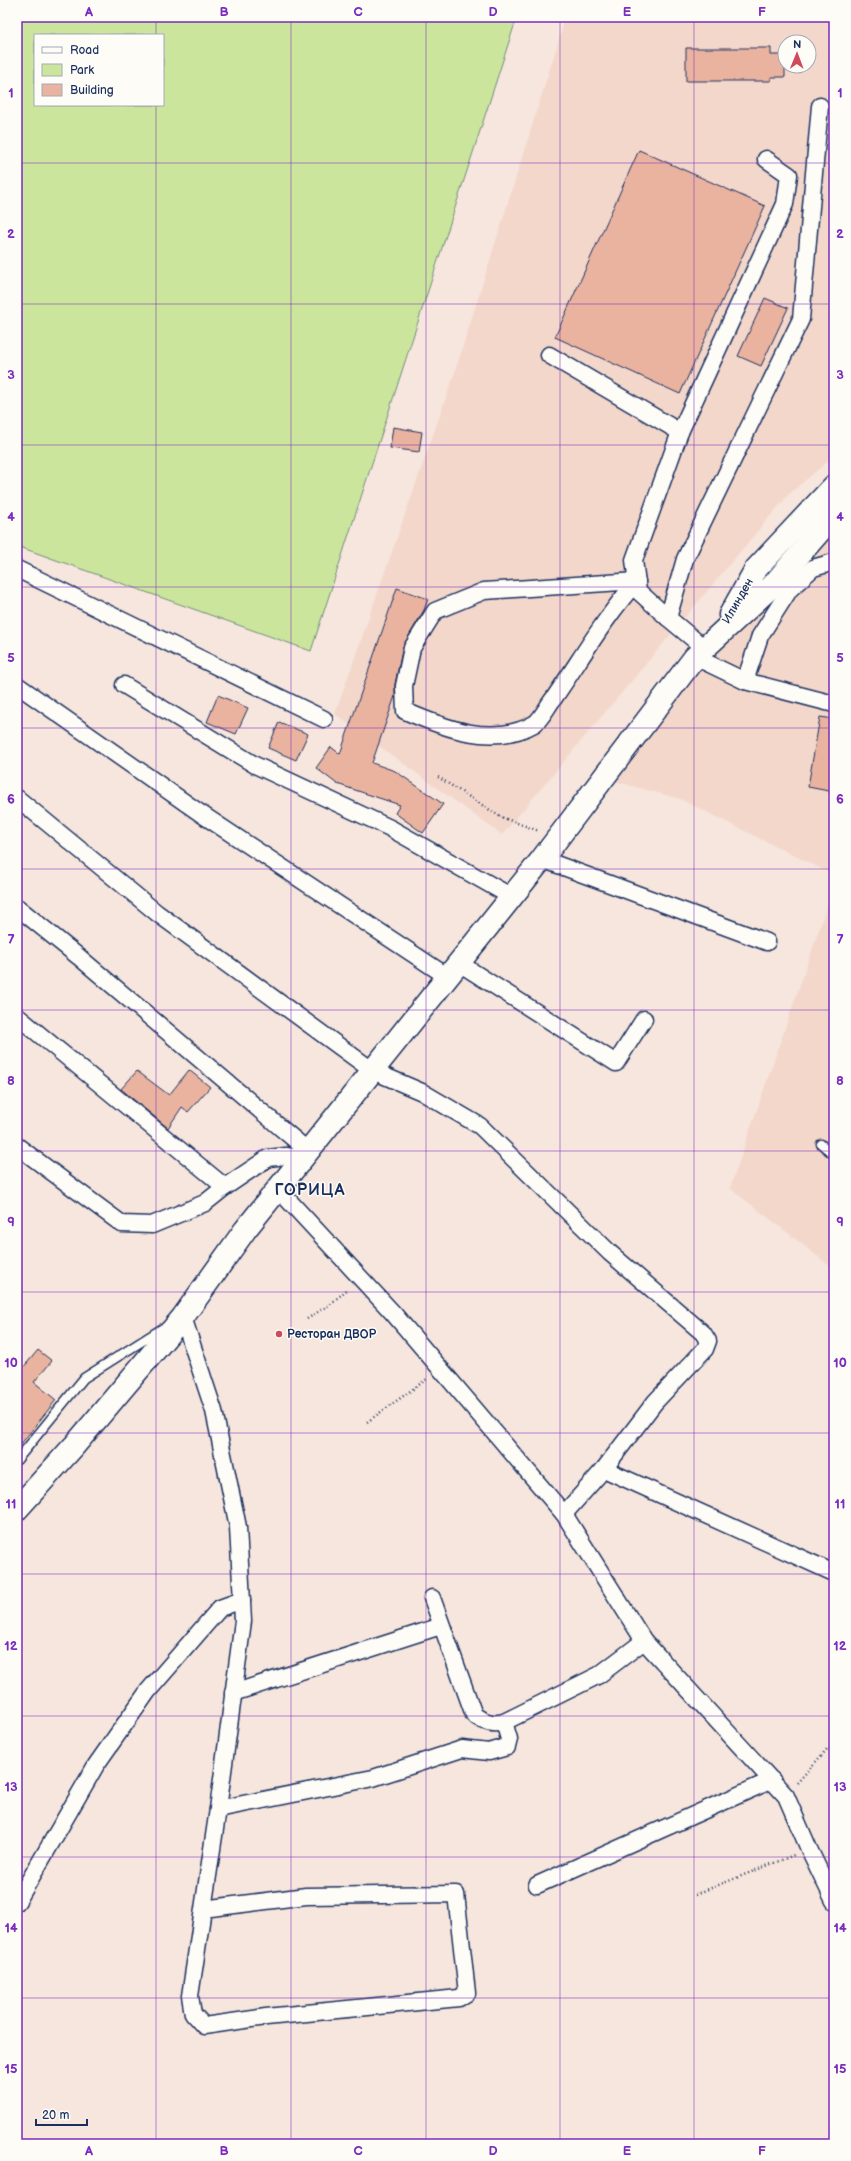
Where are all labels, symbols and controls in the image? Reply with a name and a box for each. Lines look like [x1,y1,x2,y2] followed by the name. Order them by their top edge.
[84,4,93,20] text: A
[219,4,229,20] text: B
[353,4,363,20] text: C
[488,4,498,20] text: D
[623,4,632,20] text: E
[758,4,766,20] text: F
[34,34,164,106] legend
[777,34,817,74] north arrow
[793,38,801,51] text: N
[70,43,99,58] text: Road
[70,63,94,78] text: Park
[70,83,114,98] text: Building
[8,85,14,101] text: 1
[837,85,843,101] text: 1
[7,226,15,242] text: 2
[836,226,844,242] text: 2
[7,367,15,383] text: 3
[836,367,844,383] text: 3
[7,509,15,525] text: 4
[836,509,844,525] text: 4
[719,576,757,626] street label: Илинден
[7,650,15,666] text: 5
[836,650,844,666] text: 5
[7,791,15,807] text: 6
[836,791,844,807] text: 6
[7,932,15,948] text: 7
[836,932,844,948] text: 7
[7,1073,15,1089] text: 8
[836,1073,844,1089] text: 8
[275,1181,345,1200] district label: ГОРИЦА
[7,1214,15,1230] text: 9
[836,1214,844,1230] text: 9
[287,1327,377,1342] place label: Ресторан ДВОР
[274,1329,284,1339] marker: Ресторан ДВОР
[4,1355,18,1371] text: 10
[833,1355,847,1371] text: 10
[6,1496,16,1512] text: 11
[835,1496,845,1512] text: 11
[4,1638,18,1654] text: 12
[833,1638,847,1654] text: 12
[4,1779,18,1795] text: 13
[833,1779,847,1795] text: 13
[4,1920,18,1936] text: 14
[833,1920,847,1936] text: 14
[5,2061,18,2077] text: 15
[834,2061,847,2077] text: 15
[36,2101,87,2127] scale bar
[42,2108,69,2123] text: 20 m
[84,2143,93,2159] text: A
[219,2143,229,2159] text: B
[353,2143,363,2159] text: C
[488,2143,498,2159] text: D
[623,2143,632,2159] text: E
[758,2143,766,2159] text: F

